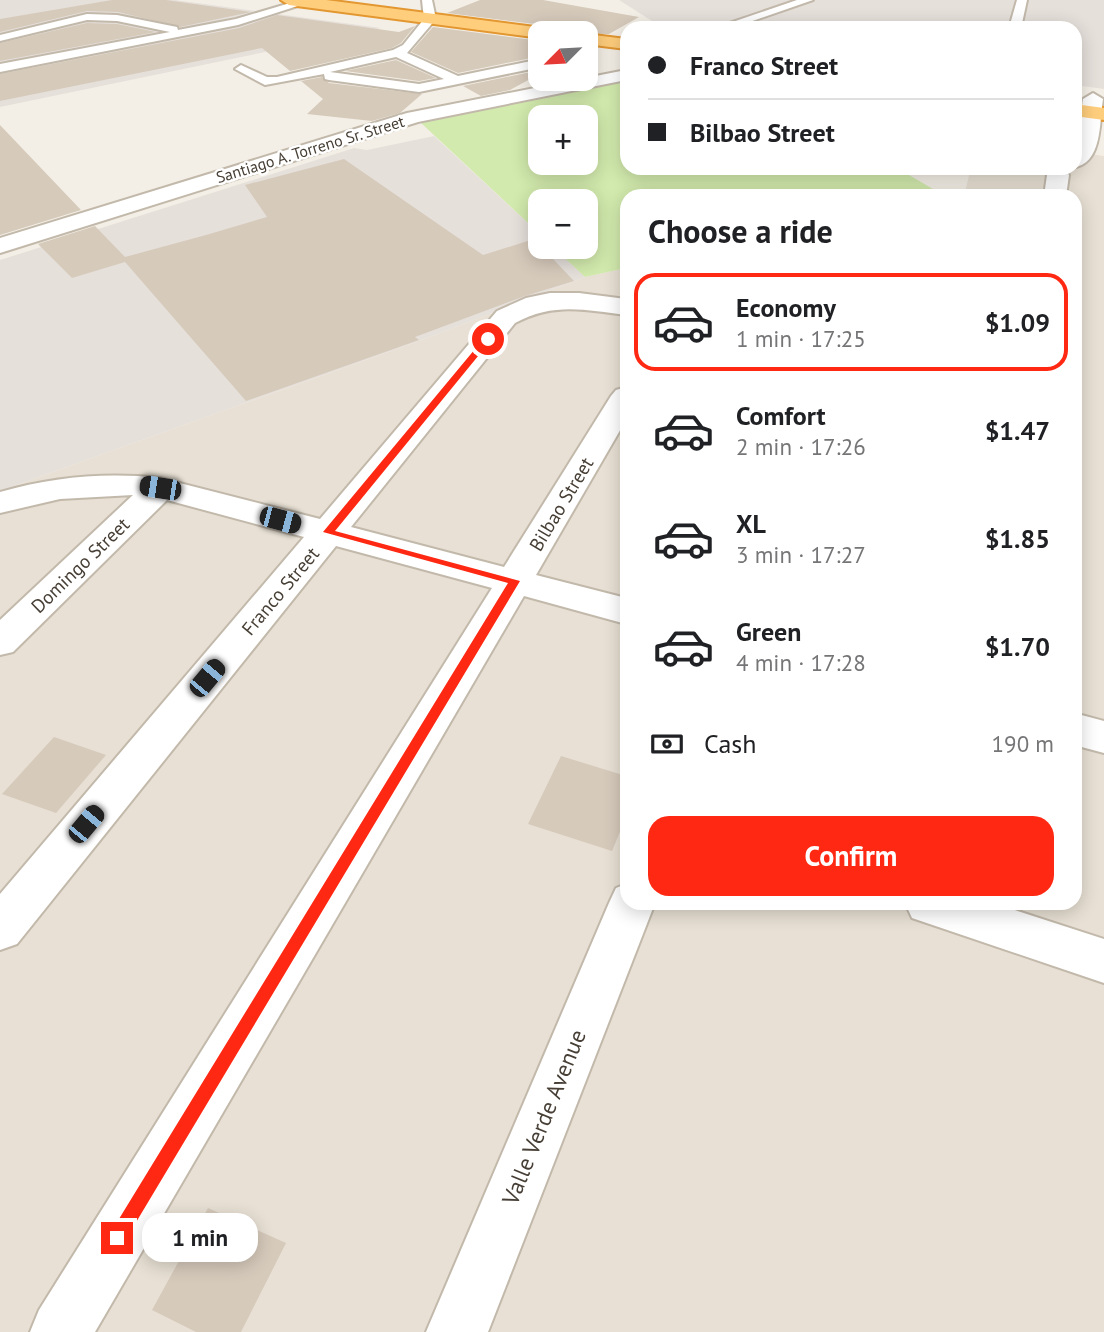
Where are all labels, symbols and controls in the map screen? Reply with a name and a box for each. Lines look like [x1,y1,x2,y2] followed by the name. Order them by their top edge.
[528,21,598,91] north arrow
[528,21,598,259] map controls
[690,49,838,82] text: Franco Street
[528,105,598,175] button: +
[213,111,407,187] street label: Santiago A. Torreno Sr. Street
[690,116,835,149] text: Bilbao Street
[528,189,598,259] button: −
[648,210,833,252] text: Choose a ride
[652,291,715,354] icon: car
[736,291,836,324] text: Economy
[985,306,1050,339] text: $1.09
[472,323,504,355] route start
[736,324,866,353] text: 1 min · 17:25
[652,399,715,462] icon: car
[736,399,826,432] text: Comfort
[985,414,1050,447] text: $1.47
[736,432,866,461] text: 2 min · 17:26
[524,452,599,555] street label: Bilbao Street
[138,474,183,502] car
[257,504,304,536] car
[652,507,715,570] icon: car
[736,507,766,540] text: XL
[26,512,135,618] street label: Domingo Street
[985,522,1050,555] text: $1.85
[736,540,866,569] text: 3 min · 17:27
[236,541,324,640] street label: Franco Street
[652,615,715,678] icon: car
[736,615,801,648] text: Green
[985,630,1050,663] text: $1.70
[736,648,866,677] text: 4 min · 17:28
[186,655,229,701] car
[648,725,686,763] icon: cash
[704,727,756,760] text: Cash
[992,729,1054,758] text: 190 m
[65,801,108,847] car
[648,816,1054,896] button: Confirm
[495,1025,592,1210] street label: Valle Verde Avenue
[142,1214,257,1262] callout: 1 min
[101,1222,133,1254] route end
[172,1223,228,1252] text: 1 min

